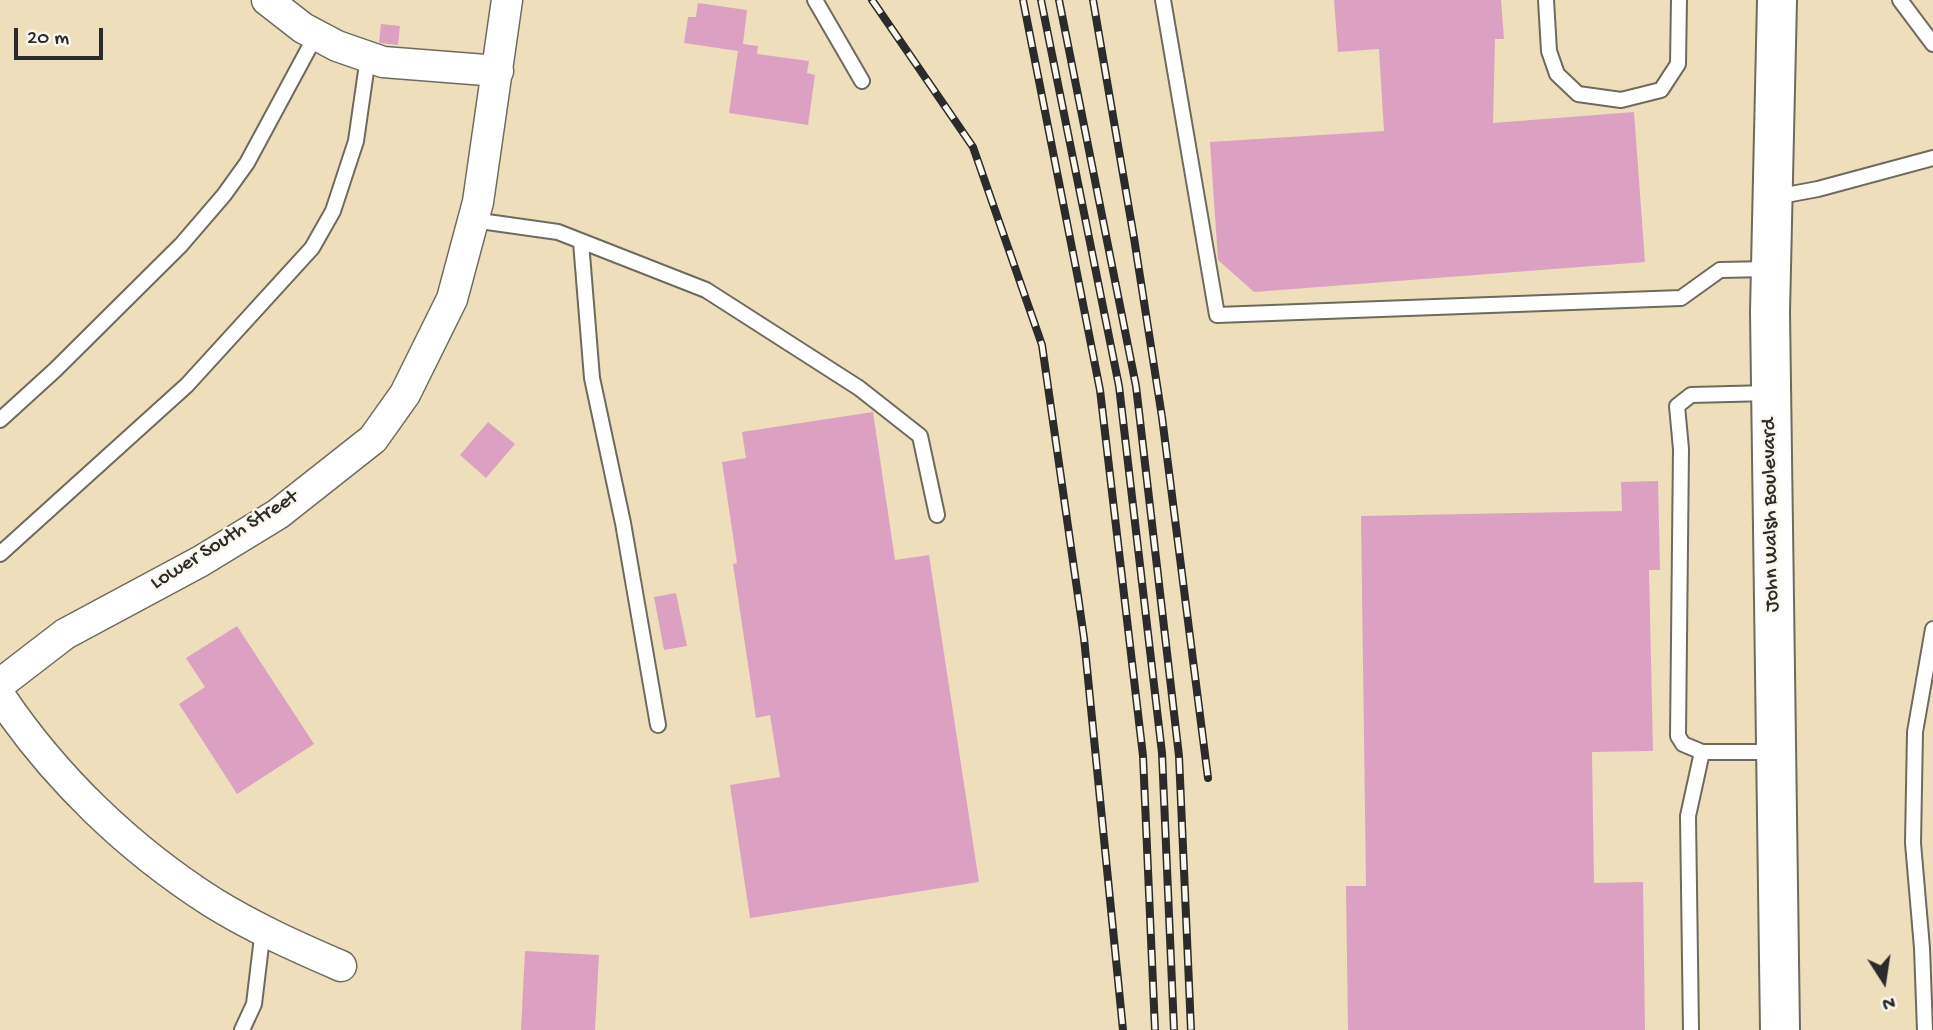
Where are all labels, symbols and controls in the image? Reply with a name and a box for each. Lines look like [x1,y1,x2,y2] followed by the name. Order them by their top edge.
[18,14,107,58] scale bar
[27,27,69,52] text: 20 m
[1758,418,1786,612] street label: John Walsh Boulevard
[146,485,304,597] street label: Lower South Street
[1849,946,1919,1016] north arrow
[1880,989,1897,1015] text: N

